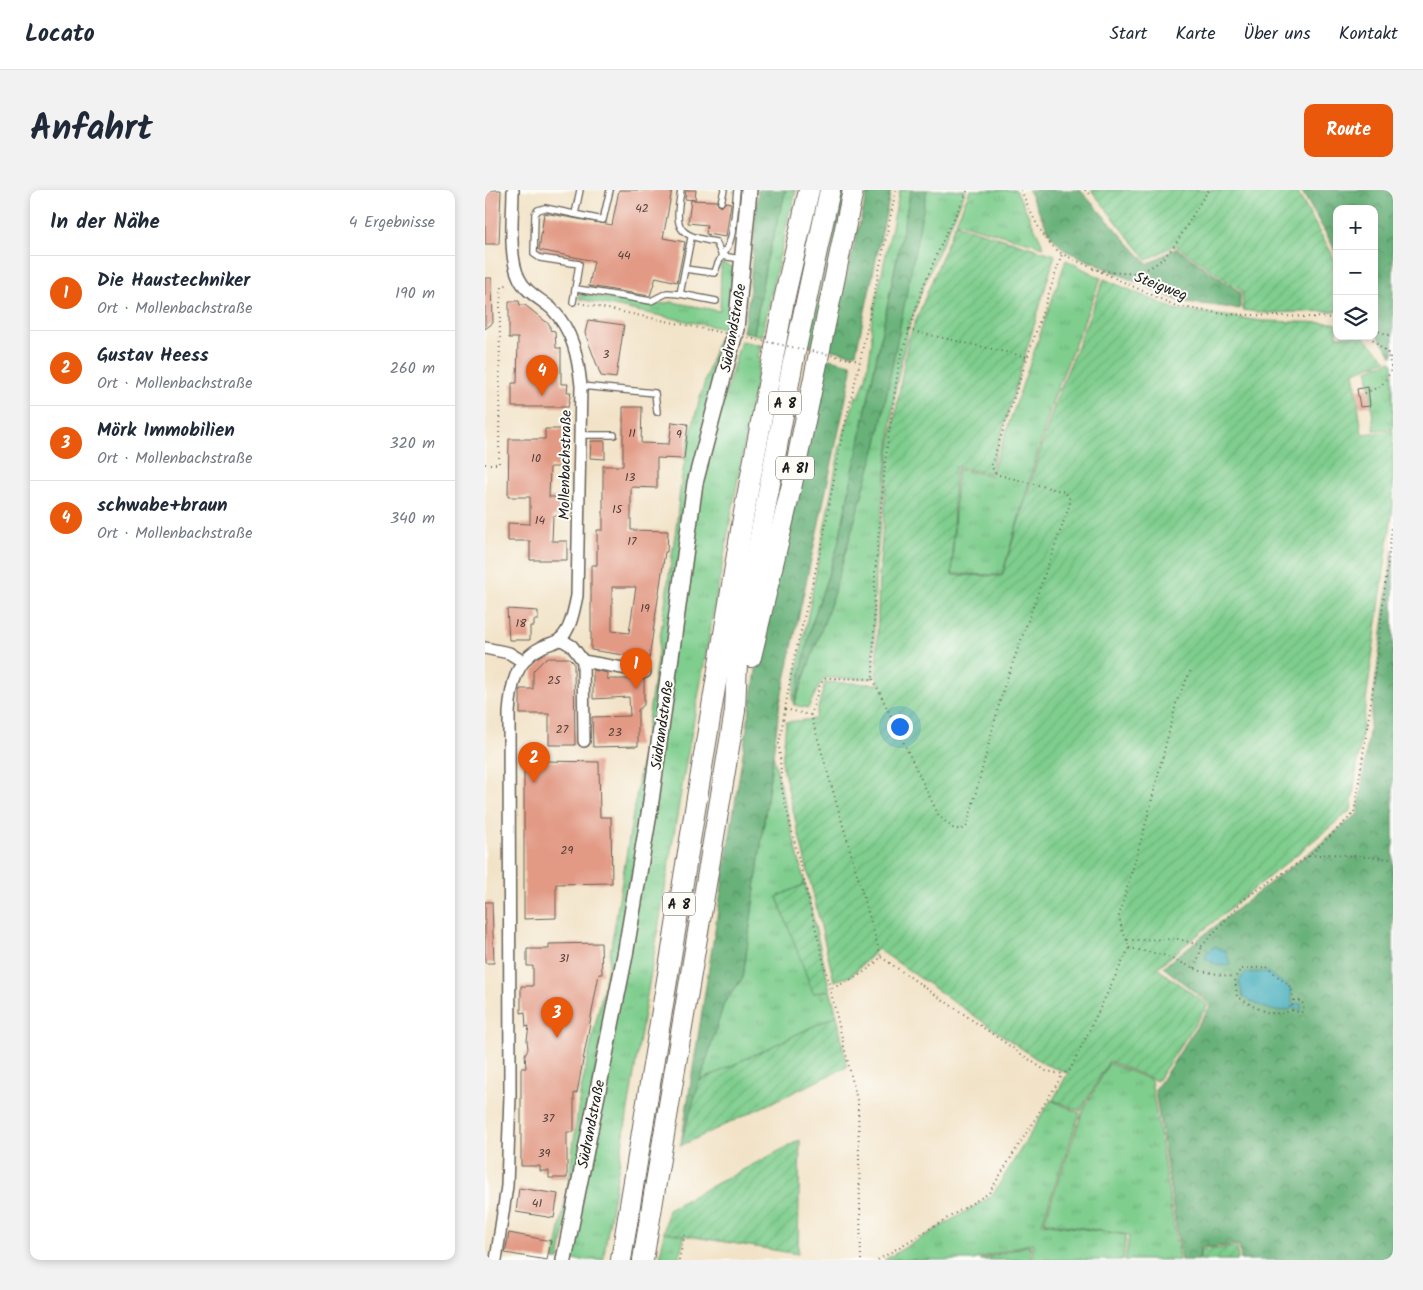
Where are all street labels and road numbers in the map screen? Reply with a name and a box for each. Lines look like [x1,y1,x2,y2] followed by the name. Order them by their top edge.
[1131,266,1191,308] street label: Steigweg
[714,282,754,374] street label: Südrandstraße
[769,392,801,414] road number: A 8
[553,410,579,520] street label: Mollenbachstraße
[776,456,814,480] road number: A 81
[645,679,681,771] street label: Südrandstraße
[663,892,695,916] road number: A 8
[572,1078,612,1171] street label: Südrandstraße

